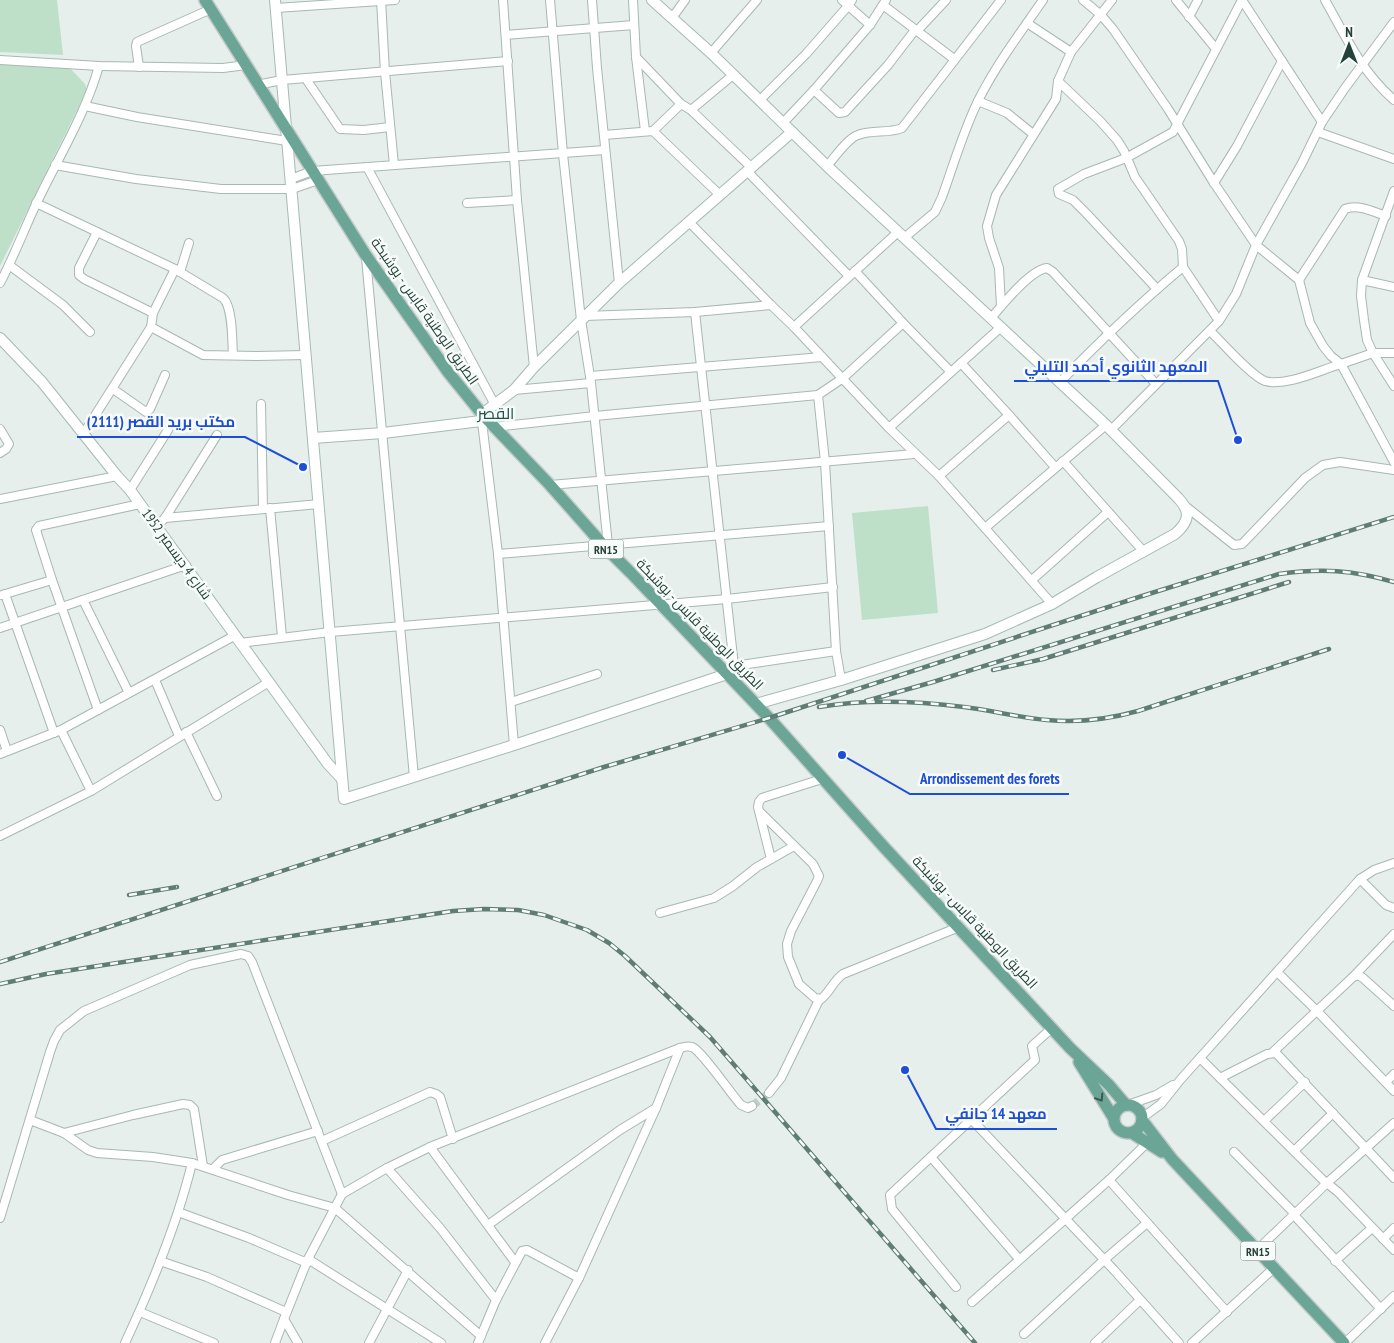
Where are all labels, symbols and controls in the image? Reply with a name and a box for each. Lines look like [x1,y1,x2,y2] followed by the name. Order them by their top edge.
[1324,20,1374,70] north arrow
[1345,23,1353,41] text: N
[367,234,483,388] street label: الطريق الوطنية قابس - بوشبكة
[1014,351,1218,381] callout: المعهد الثانوي أحمد التليلي
[1024,357,1208,379] text: المعهد الثانوي أحمد التليلي
[477,403,514,423] district label: القصر
[77,407,245,437] callout: مكتب بريد القصر (2111)
[87,412,235,431] text: مكتب بريد القصر (2111)
[138,505,216,603] street label: شارع 4 ديسمبر 1952
[588,540,624,558] road number: RN15
[633,555,767,693] street label: الطريق الوطنية قابس - بوشبكة
[910,764,1069,794] callout: Arrondissement des forets
[919,769,1060,788] text: Arrondissement des forets
[909,852,1041,992] street label: الطريق الوطنية قابس - بوشبكة
[1094,1093,1104,1102] one-way arrow
[936,1099,1057,1129] callout: معهد 14 جانفي
[945,1104,1047,1126] text: معهد 14 جانفي
[1240,1242,1276,1260] road number: RN15

